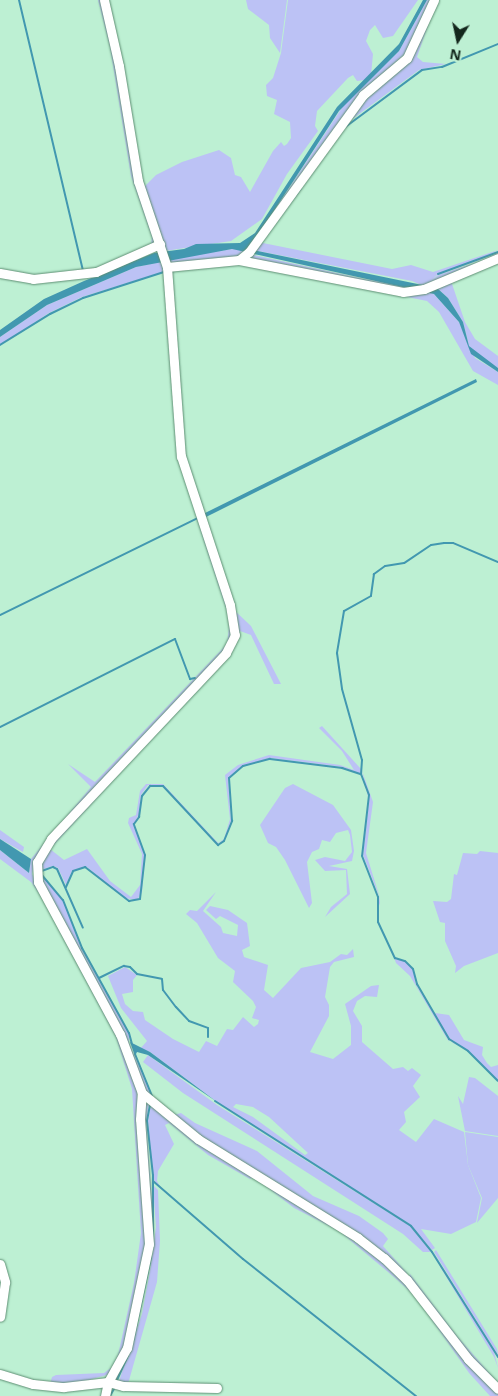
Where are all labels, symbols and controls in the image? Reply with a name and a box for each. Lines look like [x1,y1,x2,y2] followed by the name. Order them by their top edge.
[433,15,483,65] north arrow
[448,45,463,66] text: N

